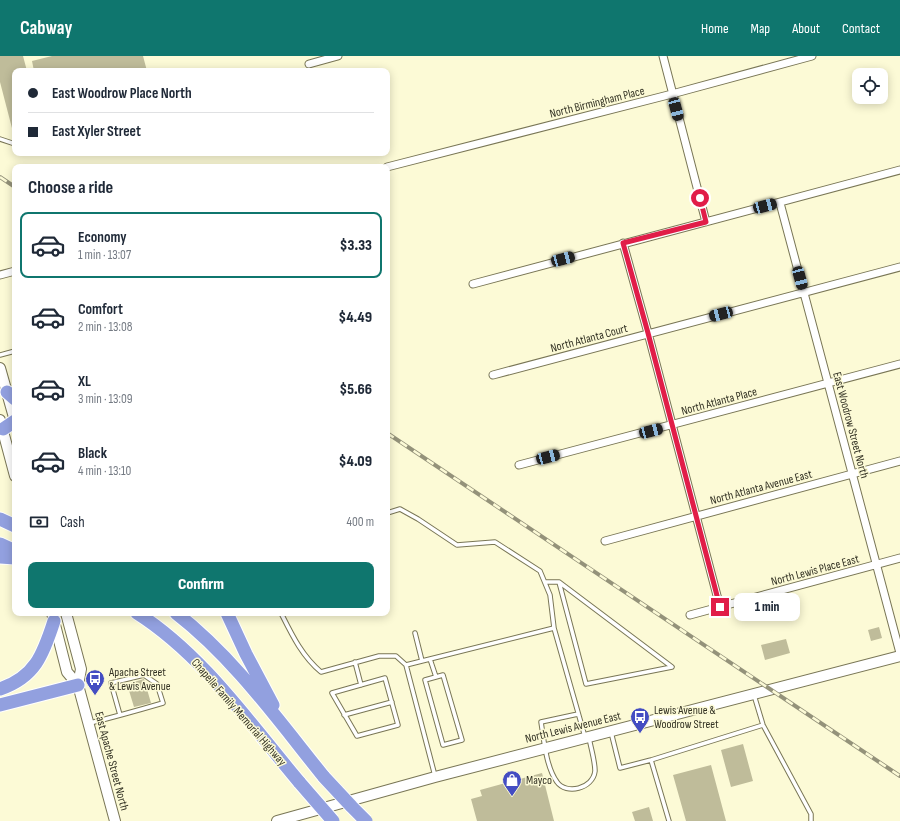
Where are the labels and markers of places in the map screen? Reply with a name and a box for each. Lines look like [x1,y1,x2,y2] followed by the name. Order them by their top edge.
[108,665,171,694] place label: Apache Street & Lewis Avenue
[84,668,106,696] bus stop icon: Apache Street & Lewis Avenue
[654,703,719,732] place label: Lewis Avenue & Woodrow Street
[629,706,651,734] bus stop icon: Lewis Avenue & Woodrow Street
[501,769,523,797] shop icon: Mayco
[526,773,552,788] place label: Mayco

